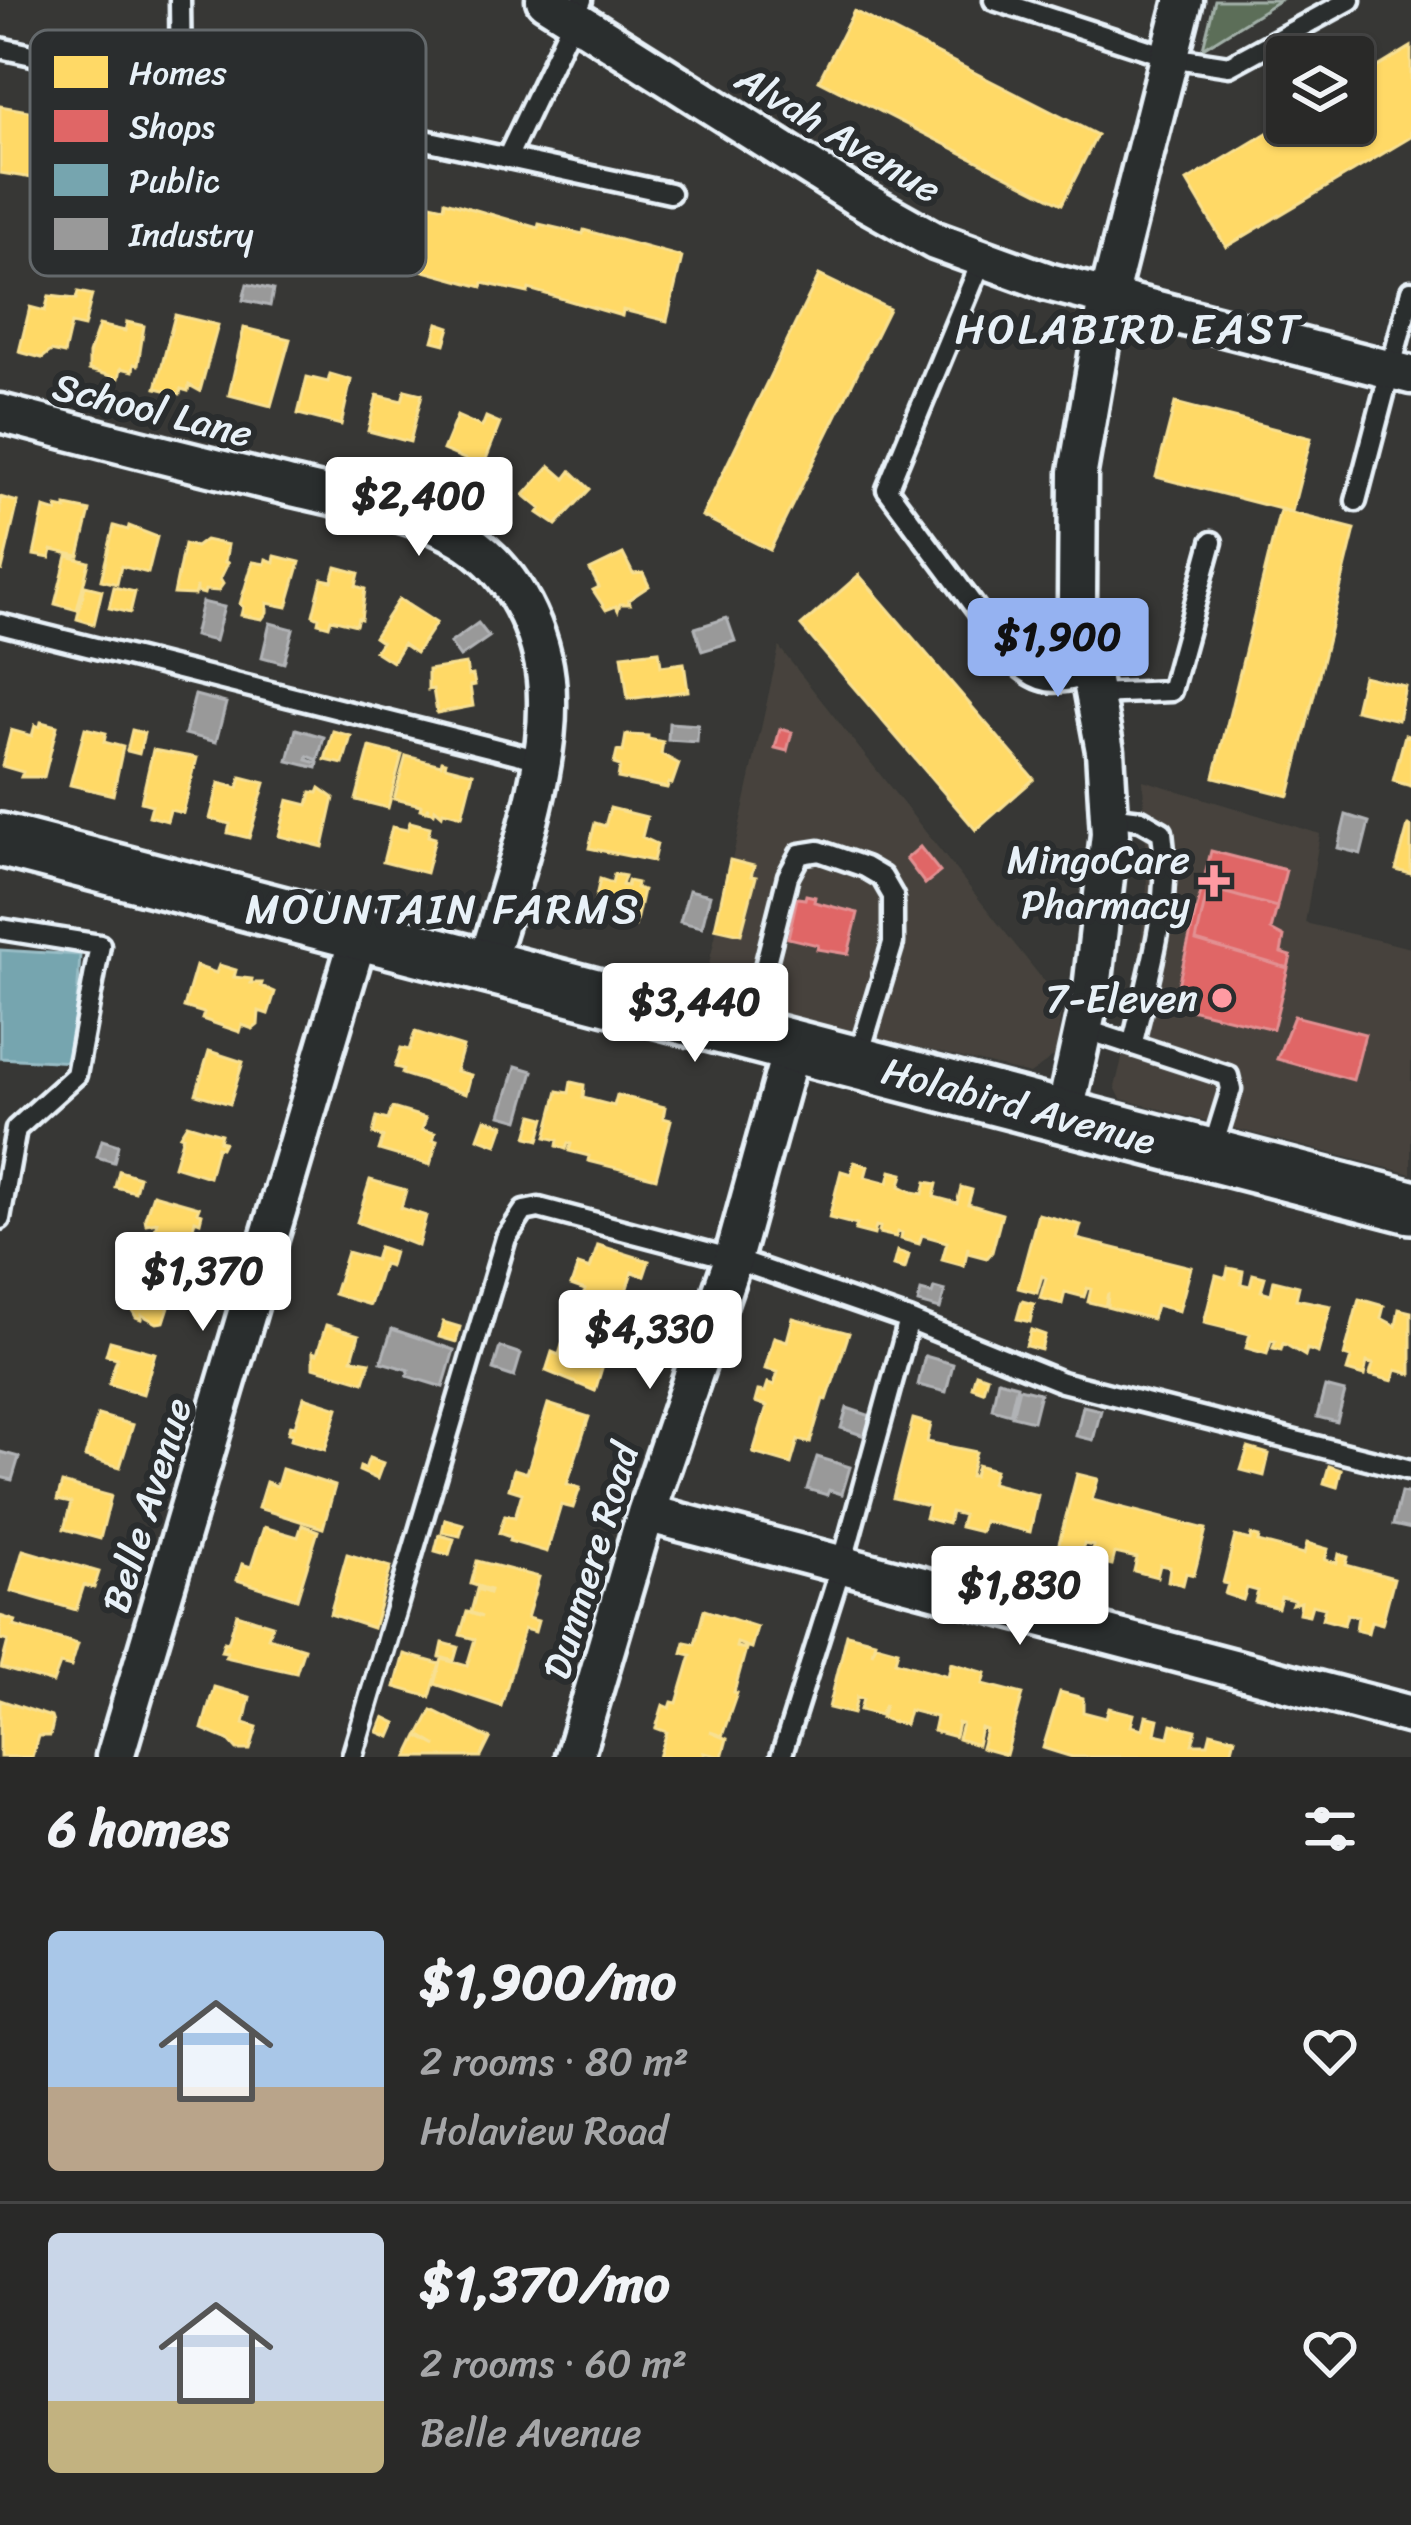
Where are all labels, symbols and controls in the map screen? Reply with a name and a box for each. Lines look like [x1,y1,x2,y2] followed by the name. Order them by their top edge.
[30,30,426,276] legend
[1266,36,1374,144] map controls
[1266,36,1374,144] button: layers
[129,44,227,102] text: Homes
[721,44,955,222] street label: Alvah Avenue
[129,98,215,156] text: Shops
[129,152,220,210] text: Public
[128,206,253,264] text: Industry
[955,292,1303,366] district label: HOLABIRD EAST
[46,351,260,468] street label: School Lane
[321,457,517,559] pin: $2,400
[353,461,485,530] text: $2,400
[960,598,1156,700] pin: $1,900
[995,602,1121,671] text: $1,900
[1007,825,1191,939] place label: MingoCare Pharmacy
[1201,868,1227,894] marker: MingoCare Pharmacy
[245,872,641,946] district label: MOUNTAIN FARMS
[597,963,793,1065] pin: $3,440
[1045,964,1198,1033] place label: 7-Eleven
[629,967,761,1036] text: $3,440
[1209,985,1235,1011] marker: 7-Eleven
[874,1036,1164,1175] street label: Holabird Avenue
[105,1232,301,1334] pin: $1,370
[142,1236,264,1305] text: $1,370
[552,1290,748,1392] pin: $4,330
[586,1294,714,1363] text: $4,330
[81,1389,212,1621] street label: Belle Avenue
[522,1432,660,1688] street label: Dunmere Road
[922,1546,1118,1648] pin: $1,830
[958,1550,1082,1619] text: $1,830
[48,1784,229,1874] text: 6 homes
[1297,1796,1363,1862] icon: filters
[420,1937,676,2027] text: $1,900/mo
[144,1979,288,2123] icon: home
[1297,2018,1363,2084] icon: heart
[420,2027,689,2096] text: 2 rooms · 80 m²
[420,2096,668,2165] text: Holaview Road
[420,2239,670,2329] text: $1,370/mo
[144,2281,288,2425] icon: home
[1297,2320,1363,2386] icon: heart
[420,2329,687,2398] text: 2 rooms · 60 m²
[420,2398,642,2467] text: Belle Avenue

